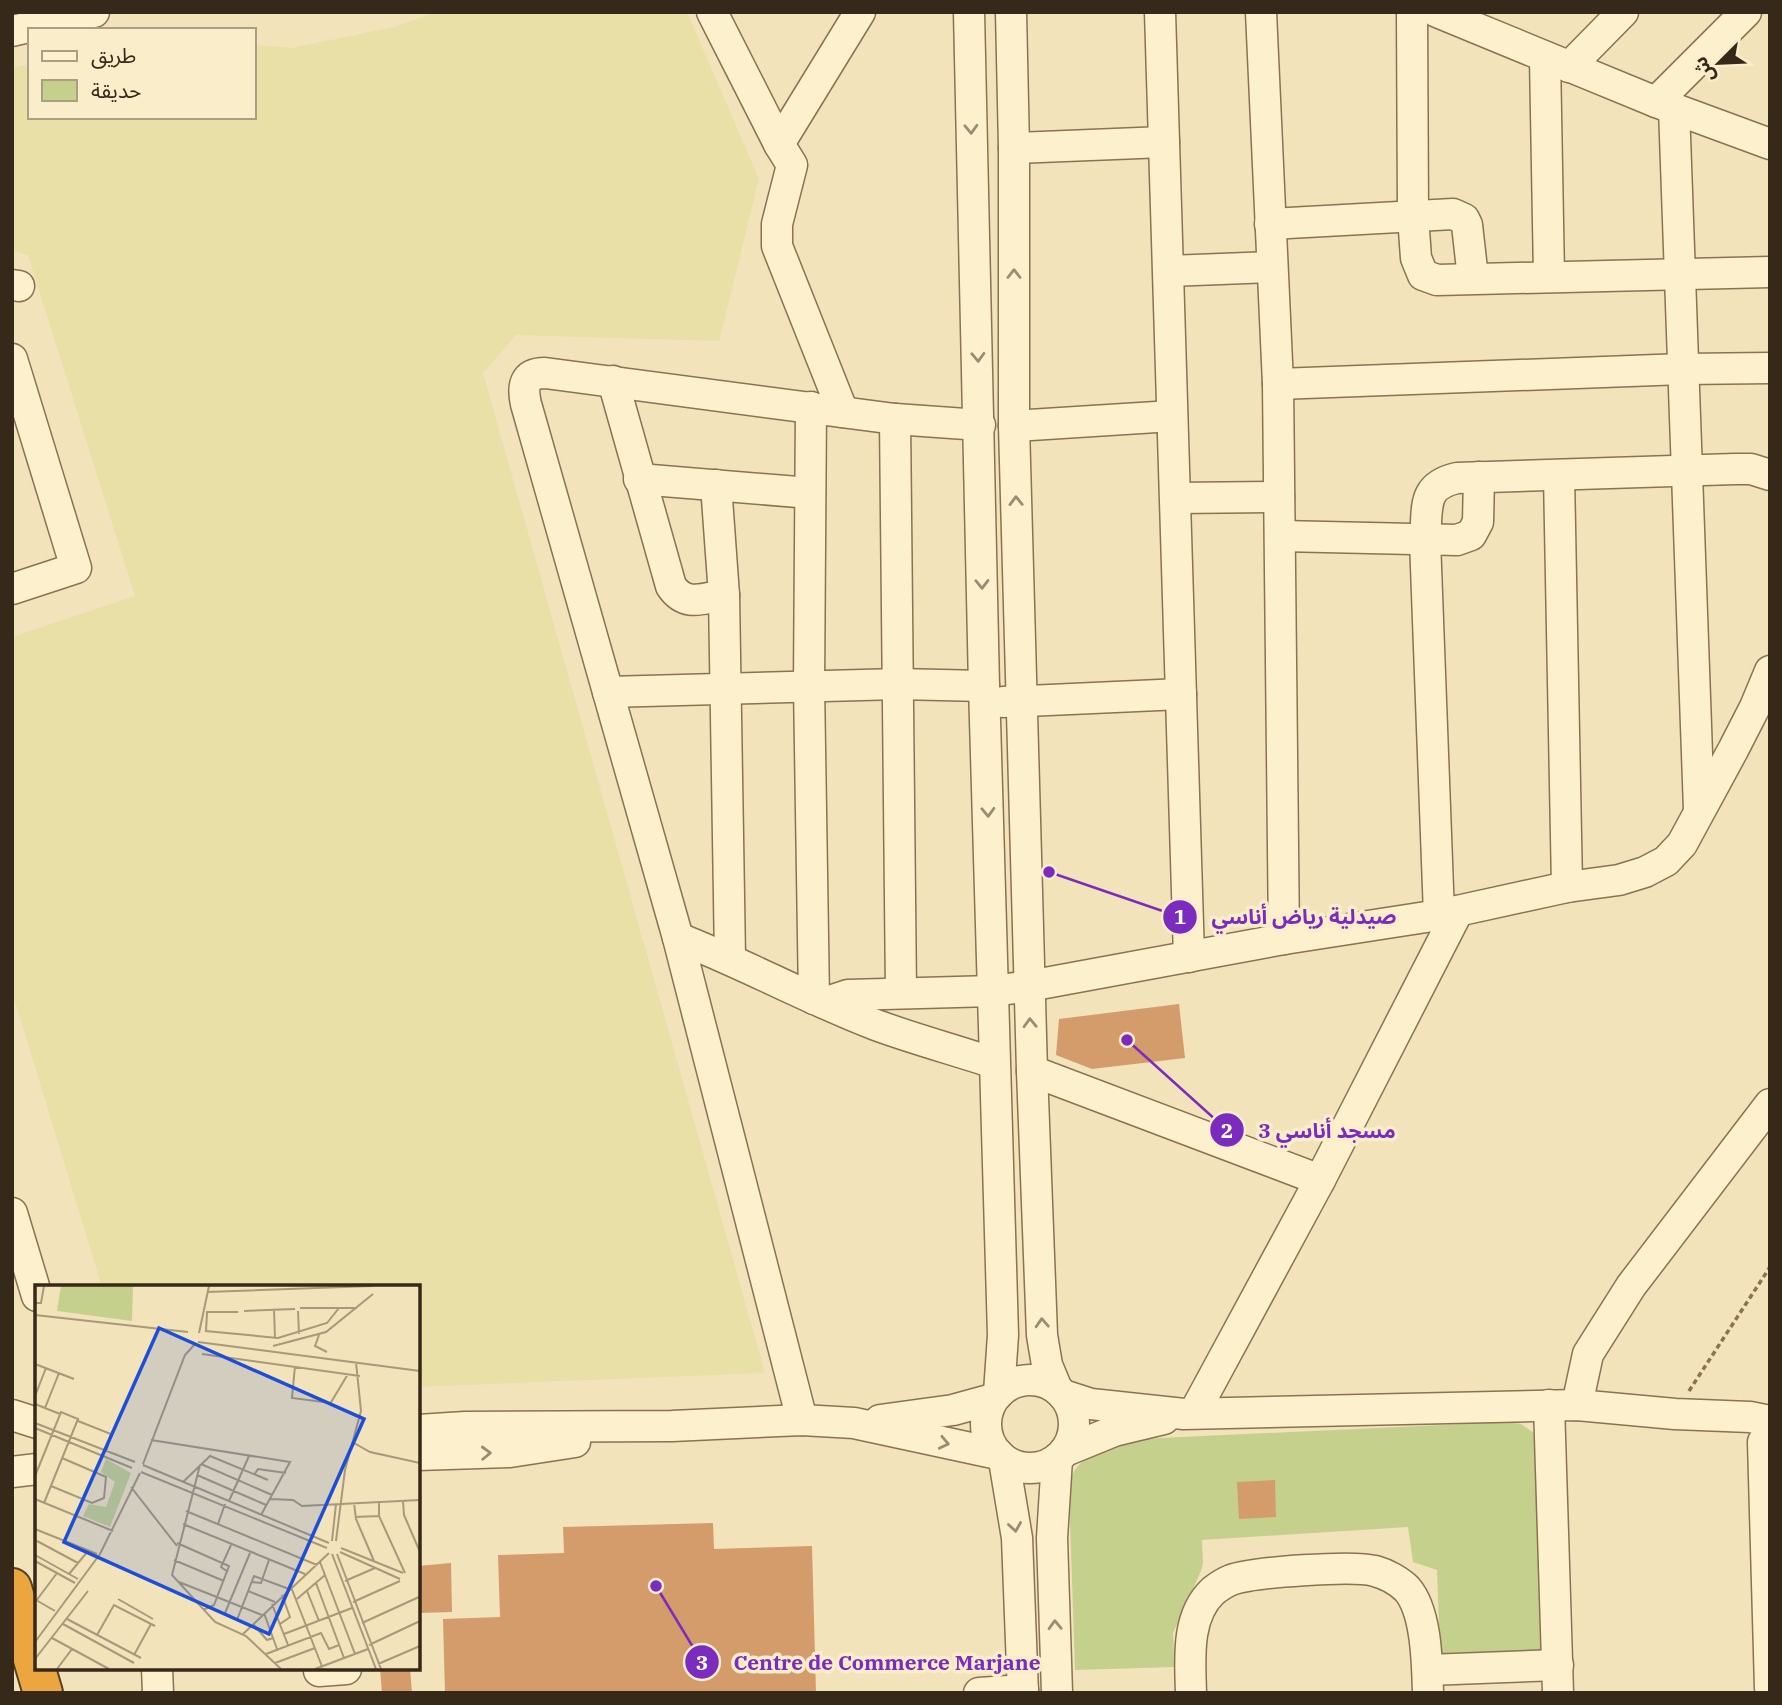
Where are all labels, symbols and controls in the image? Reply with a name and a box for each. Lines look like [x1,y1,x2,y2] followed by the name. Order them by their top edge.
[28,28,256,119] legend
[1684,28,1754,98] north arrow
[91,41,136,69] text: طريق
[1687,53,1720,87] text: ش
[91,76,141,104] text: حديقة
[963,125,979,135] one-way arrow
[1006,268,1022,279] one-way arrow
[970,352,985,363] one-way arrow
[1008,496,1024,506] one-way arrow
[975,579,990,590] one-way arrow
[980,807,996,818] one-way arrow
[1163,896,1411,938] callout: صيدلية رياض أناسي
[1174,902,1186,930] text: 1
[1211,902,1397,934] text: صيدلية رياض أناسي
[1023,1017,1038,1028] one-way arrow
[1210,1109,1410,1151] callout: مسجد أناسي 3
[1221,1116,1233,1144] text: 2
[1258,1116,1396,1148] text: مسجد أناسي 3
[35,1285,420,1670] inset map
[1034,1318,1049,1329] one-way arrow
[938,1434,950,1449] one-way arrow
[481,1445,492,1460] one-way arrow
[1007,1521,1022,1533] one-way arrow
[1047,1619,1062,1630] one-way arrow
[684,1641,1054,1683] callout: Centre de Commerce Marjane
[696,1648,708,1676] text: 3
[733,1648,1041,1676] text: Centre de Commerce Marjane

